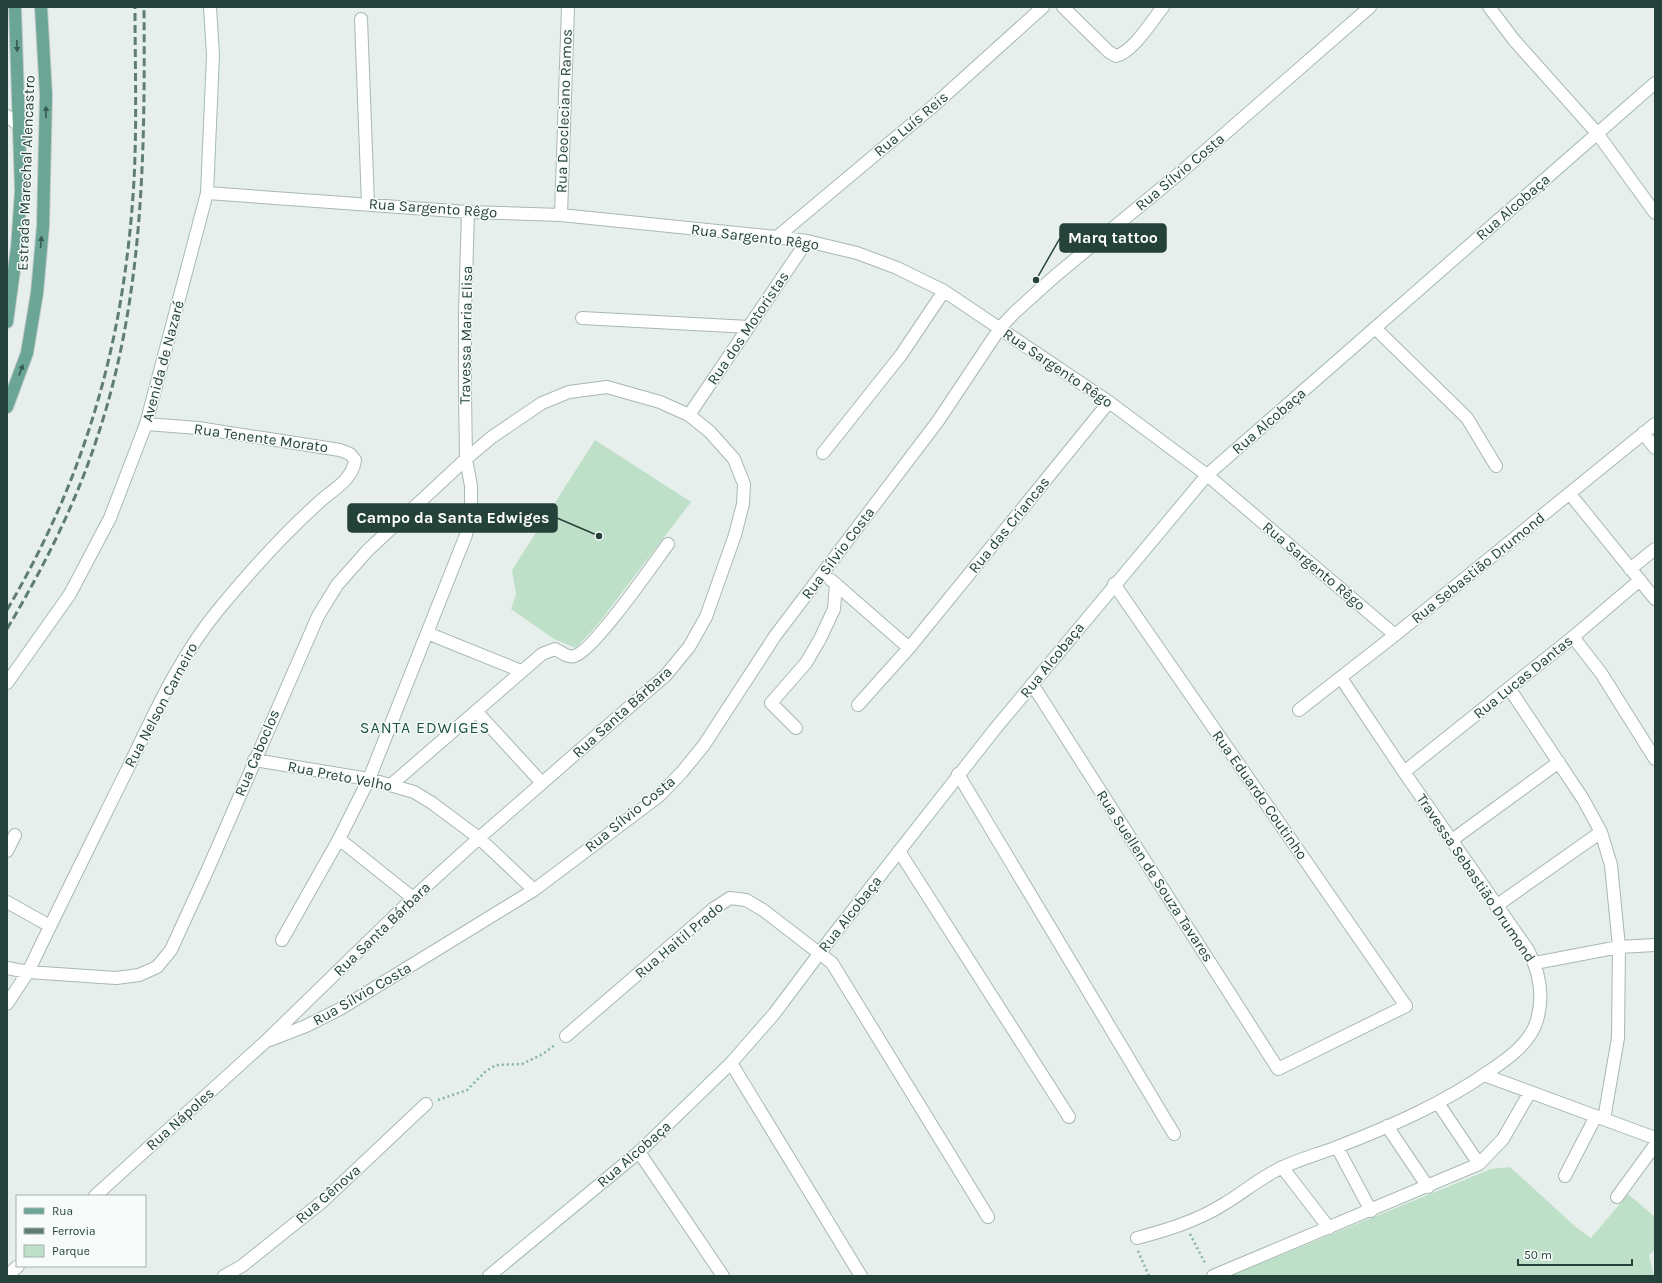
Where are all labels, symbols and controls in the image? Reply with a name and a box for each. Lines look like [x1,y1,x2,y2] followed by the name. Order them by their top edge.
[552,29,576,193] street label: Rua Deocleciano Ramos
[14,40,20,53] one-way arrow
[14,75,38,271] street label: Estrada Marechal Alencastro
[870,88,952,160] street label: Rua Luís Reis
[43,105,49,118] one-way arrow
[1132,130,1228,214] street label: Rua Sílvio Costa
[1472,170,1554,244] street label: Rua Alcobaça
[368,195,498,221] street label: Rua Sargento Rêgo
[690,220,820,254] street label: Rua Sargento Rêgo
[1060,224,1166,252] callout: Marq tattoo
[1068,228,1158,247] text: Marq tattoo
[38,236,45,248] one-way arrow
[456,265,476,405] street label: Travessa Maria Elisa
[703,268,793,388] street label: Rua dos Motoristas
[138,298,188,424] street label: Avenida de Nazaré
[1000,325,1116,411] street label: Rua Sargento Rêgo
[18,364,24,376] one-way arrow
[1228,384,1310,458] street label: Rua Alcobaça
[193,420,329,456] street label: Rua Tenente Morato
[965,473,1053,577] street label: Rua das Criancas
[797,503,879,603] street label: Rua Sílvio Costa
[348,504,557,532] callout: Campo da Santa Edwiges
[357,508,549,527] text: Campo da Santa Edwiges
[1408,509,1548,627] street label: Rua Sebastião Drumond
[1259,518,1369,614] street label: Rua Sargento Rêgo
[1016,619,1088,701] street label: Rua Alcobaça
[1470,631,1576,723] street label: Rua Lucas Dantas
[121,640,201,770] street label: Rua Nelson Carneiro
[569,663,675,761] street label: Rua Santa Bárbara
[231,707,283,799] street label: Rua Caboclos
[360,718,490,737] district label: SANTA EDWIGES
[1209,727,1311,863] street label: Rua Eduardo Coutinho
[286,757,394,795] street label: Rua Preto Velho
[581,772,679,856] street label: Rua Sílvio Costa
[1093,787,1217,965] street label: Rua Suellen de Souza Tavares
[1413,790,1539,966] street label: Travessa Sebastião Drumond
[815,872,885,956] street label: Rua Alcobaça
[330,878,434,980] street label: Rua Santa Bárbara
[631,898,727,982] street label: Rua Haitil Prado
[310,959,414,1029] street label: Rua Sílvio Costa
[142,1084,218,1154] street label: Rua Nápoles
[593,1117,675,1191] street label: Rua Alcobaça
[292,1161,364,1227] street label: Rua Gênova
[16,1195,146,1267] legend
[52,1204,73,1218] text: Rua
[52,1224,96,1238] text: Ferrovia
[1518,1241,1632,1267] scale bar
[52,1244,90,1258] text: Parque
[1524,1248,1552,1262] text: 50 m

